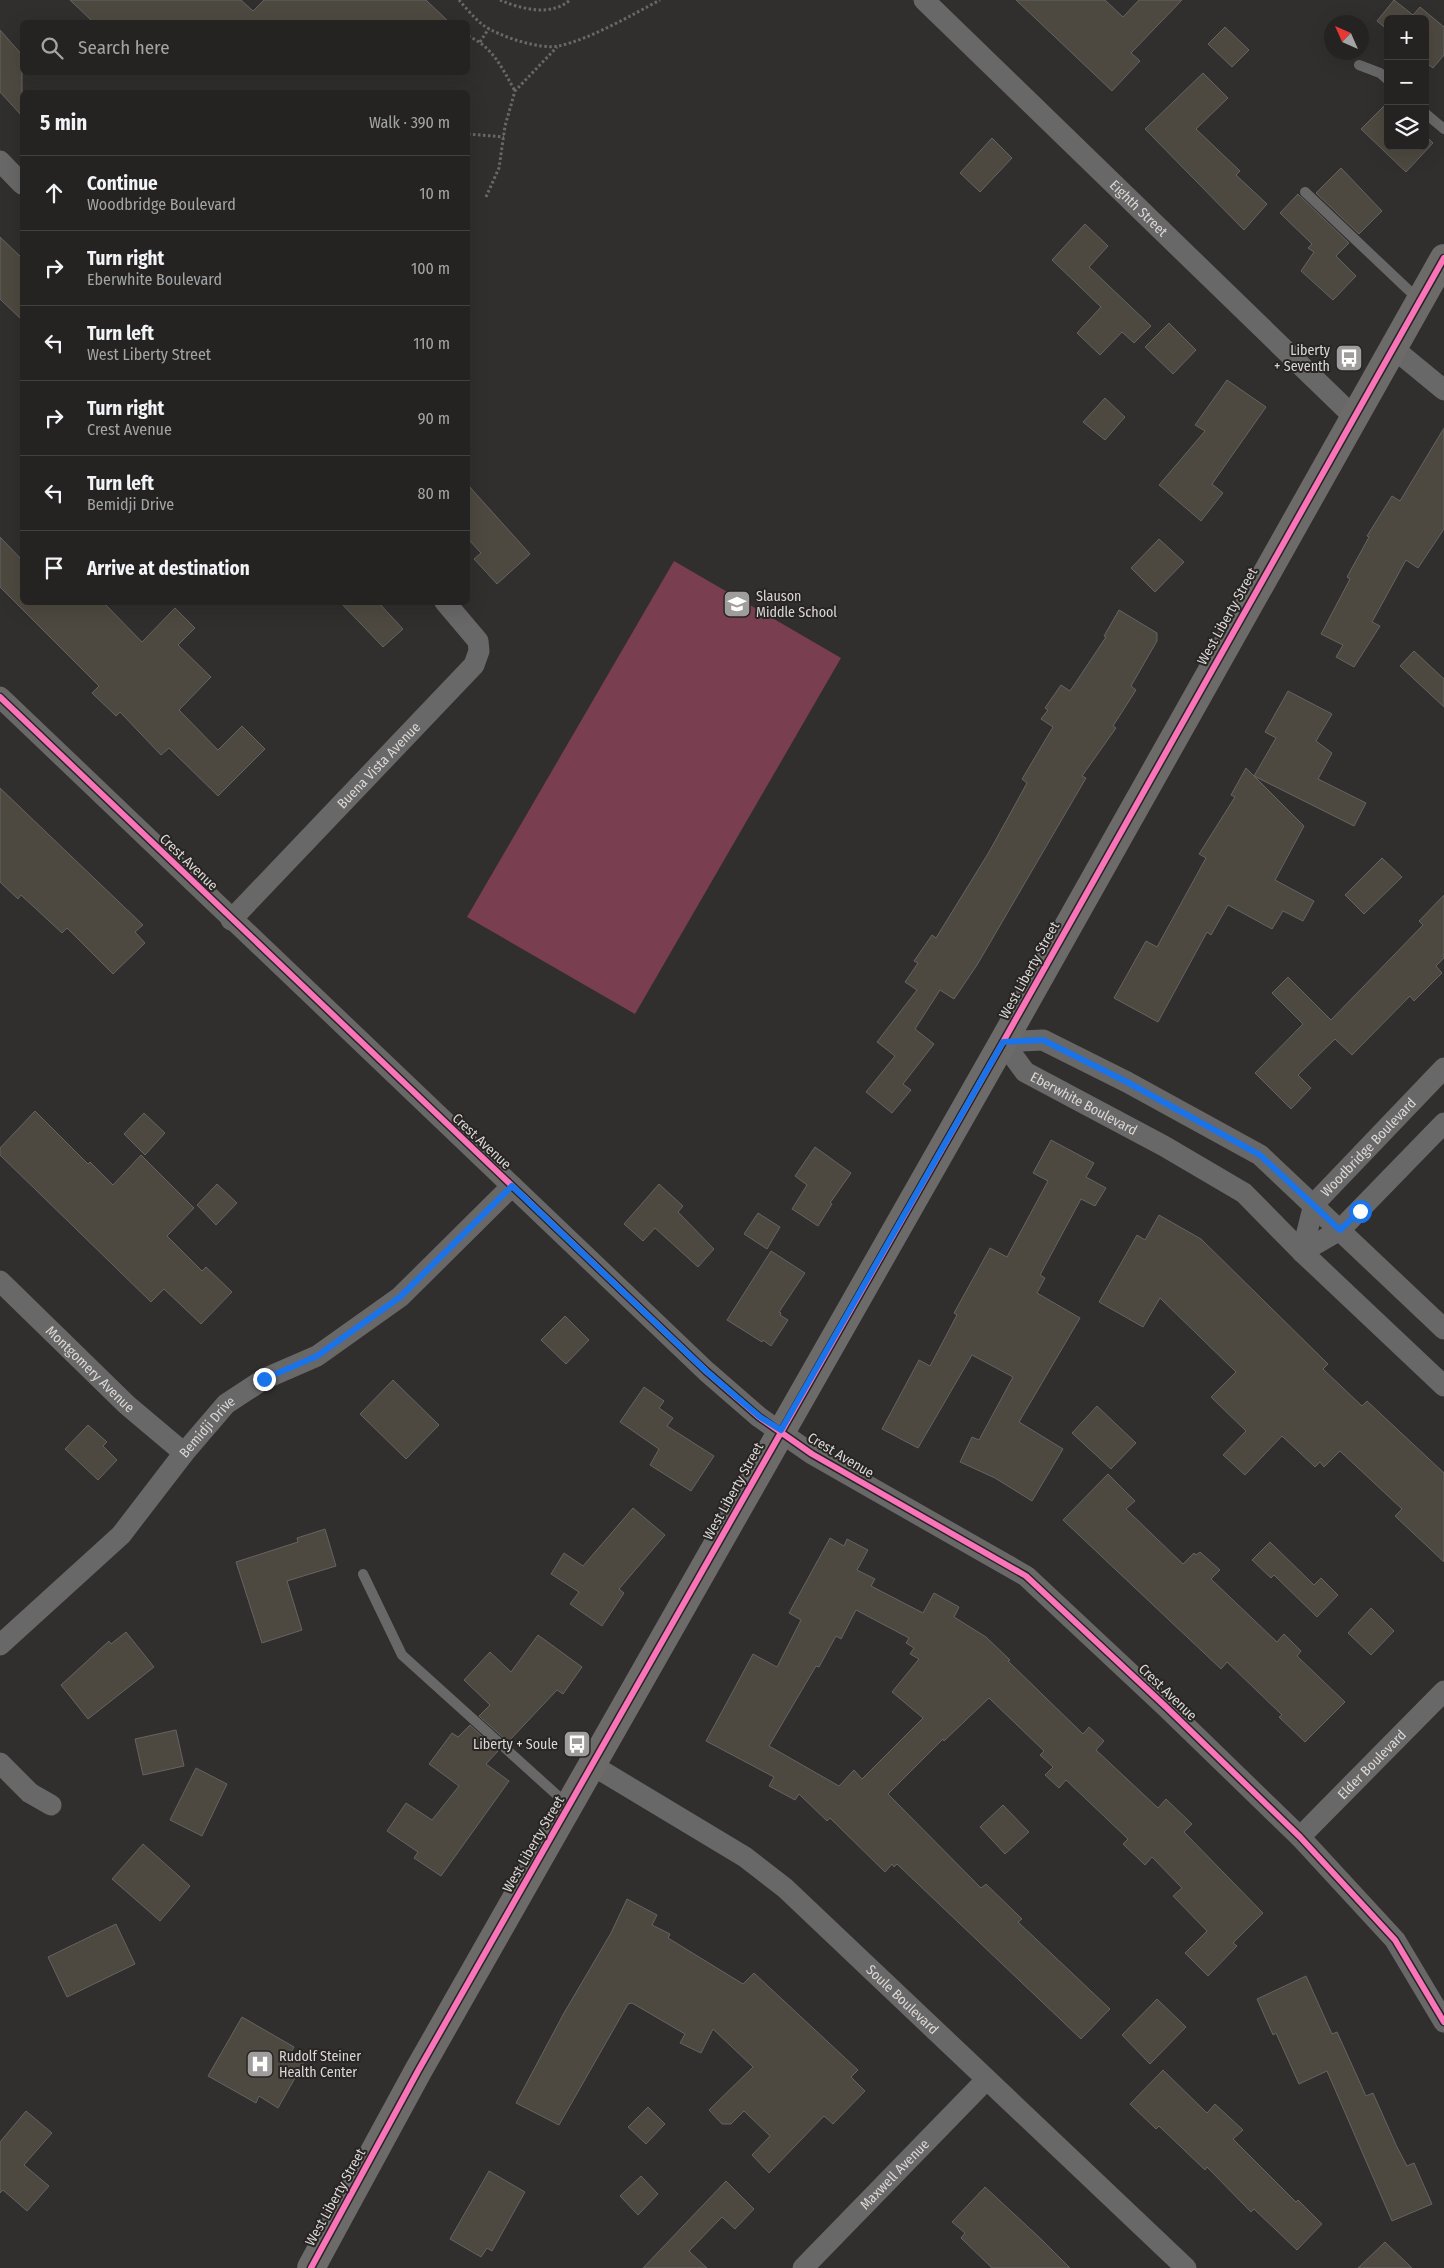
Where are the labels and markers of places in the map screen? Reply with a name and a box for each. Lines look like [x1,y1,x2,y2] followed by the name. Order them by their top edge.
[1274,342,1331,375] place label: Liberty + Seventh
[1334,343,1364,373] bus stop icon: Liberty + Seventh
[756,588,837,621] place label: Slauson Middle School
[722,589,752,619] school or university icon: Slauson Middle School
[562,1729,592,1759] bus stop icon: Liberty + Soule
[473,1736,558,1753] place label: Liberty + Soule
[279,2048,361,2081] place label: Rudolf Steiner Health Center
[245,2049,275,2079] hospital icon: Rudolf Steiner Health Center

